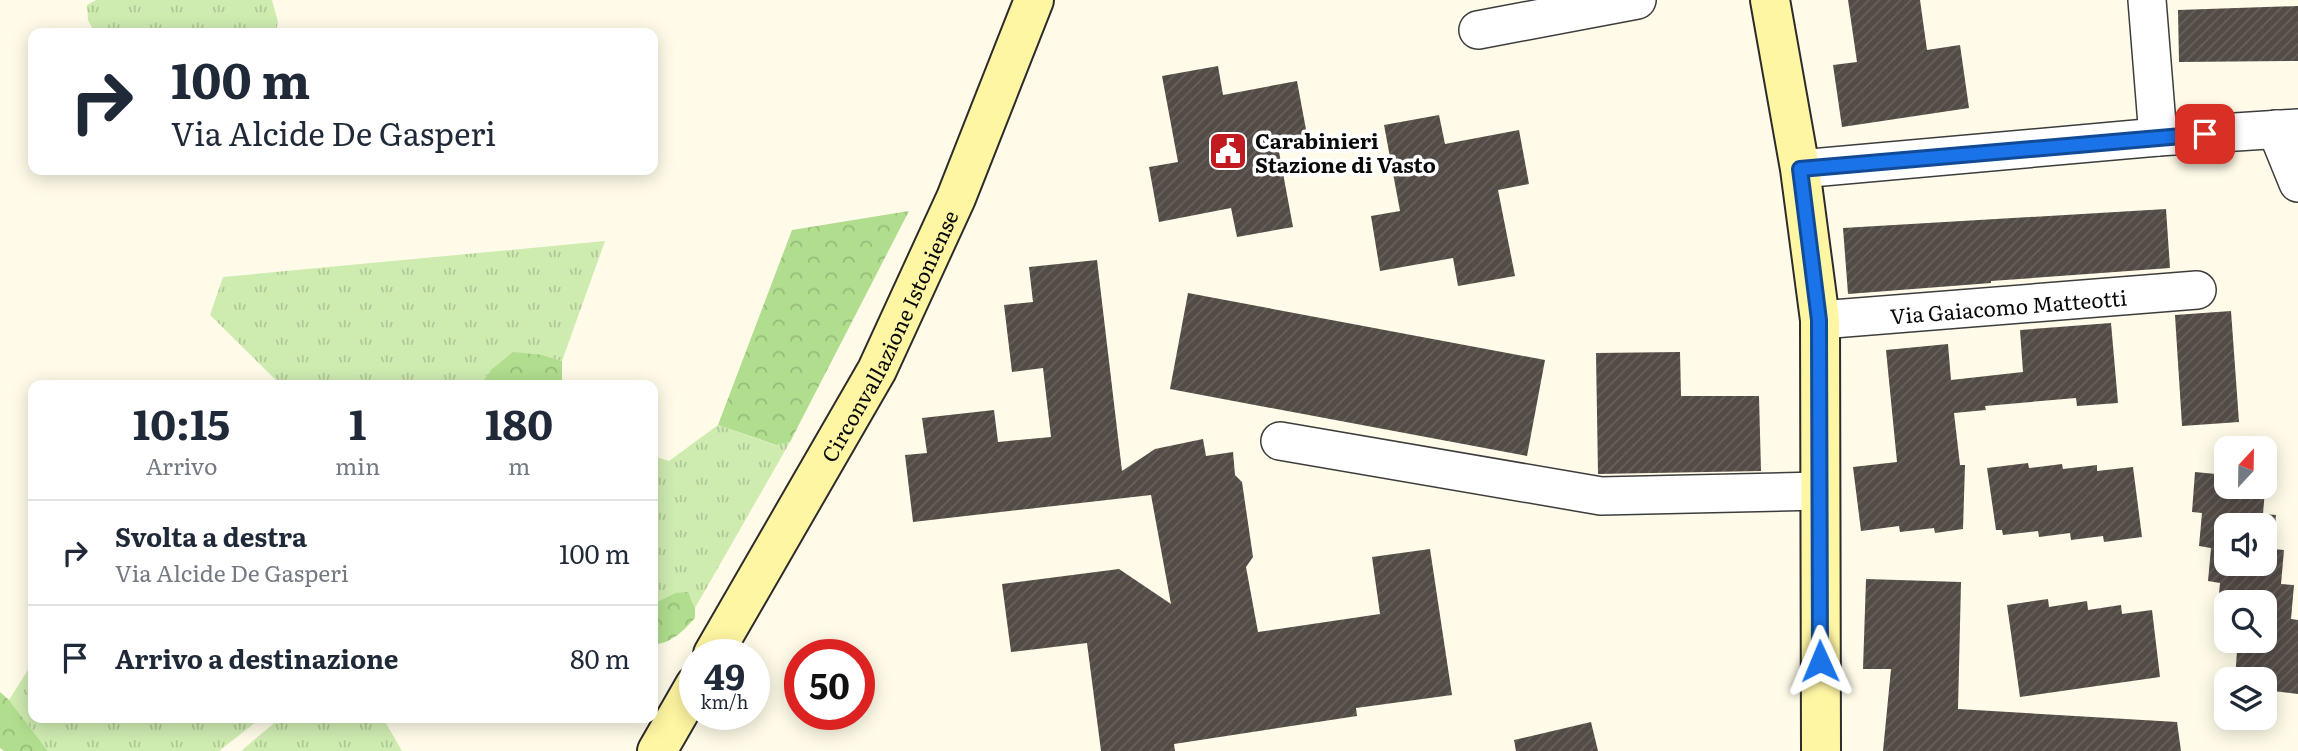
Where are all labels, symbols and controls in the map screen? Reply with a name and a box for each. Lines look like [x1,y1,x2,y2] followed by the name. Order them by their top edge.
[171,41,310,114] text: 100 m
[56,56,147,147] icon: right
[2175,104,2235,164] pin
[171,108,496,156] text: Via Alcide De Gasperi
[2186,115,2224,153] icon: arrive
[1255,124,1436,179] place label: Carabinieri Stazione di Vasto
[1207,130,1249,172] public building icon: Carabinieri Stazione di Vasto
[812,204,964,467] street label: Circonvallazione Istoniense
[1889,280,2128,330] street label: Via Gaiacomo Matteotti
[133,391,230,453] text: 10:15
[349,391,366,453] text: 1
[485,391,553,453] text: 180
[2214,436,2277,499] north arrow
[2214,436,2277,730] map controls
[146,448,217,482] text: Arrivo
[335,448,380,482] text: min
[508,448,530,482] text: m
[2214,513,2277,576] button: sound
[115,516,307,555] text: Svolta a destra
[559,533,630,572] text: 100 m
[56,534,94,572] icon: right
[115,555,349,589] text: Via Alcide De Gasperi
[2214,590,2277,653] button: search
[1783,624,1857,698] position arrow
[115,638,399,677] text: Arrivo a destinazione
[570,638,630,677] text: 80 m
[56,639,94,677] icon: arrive
[784,639,875,730] speed limit sign: 50
[704,649,745,701] text: 49
[2214,667,2277,730] button: layers
[701,688,748,715] text: km/h

